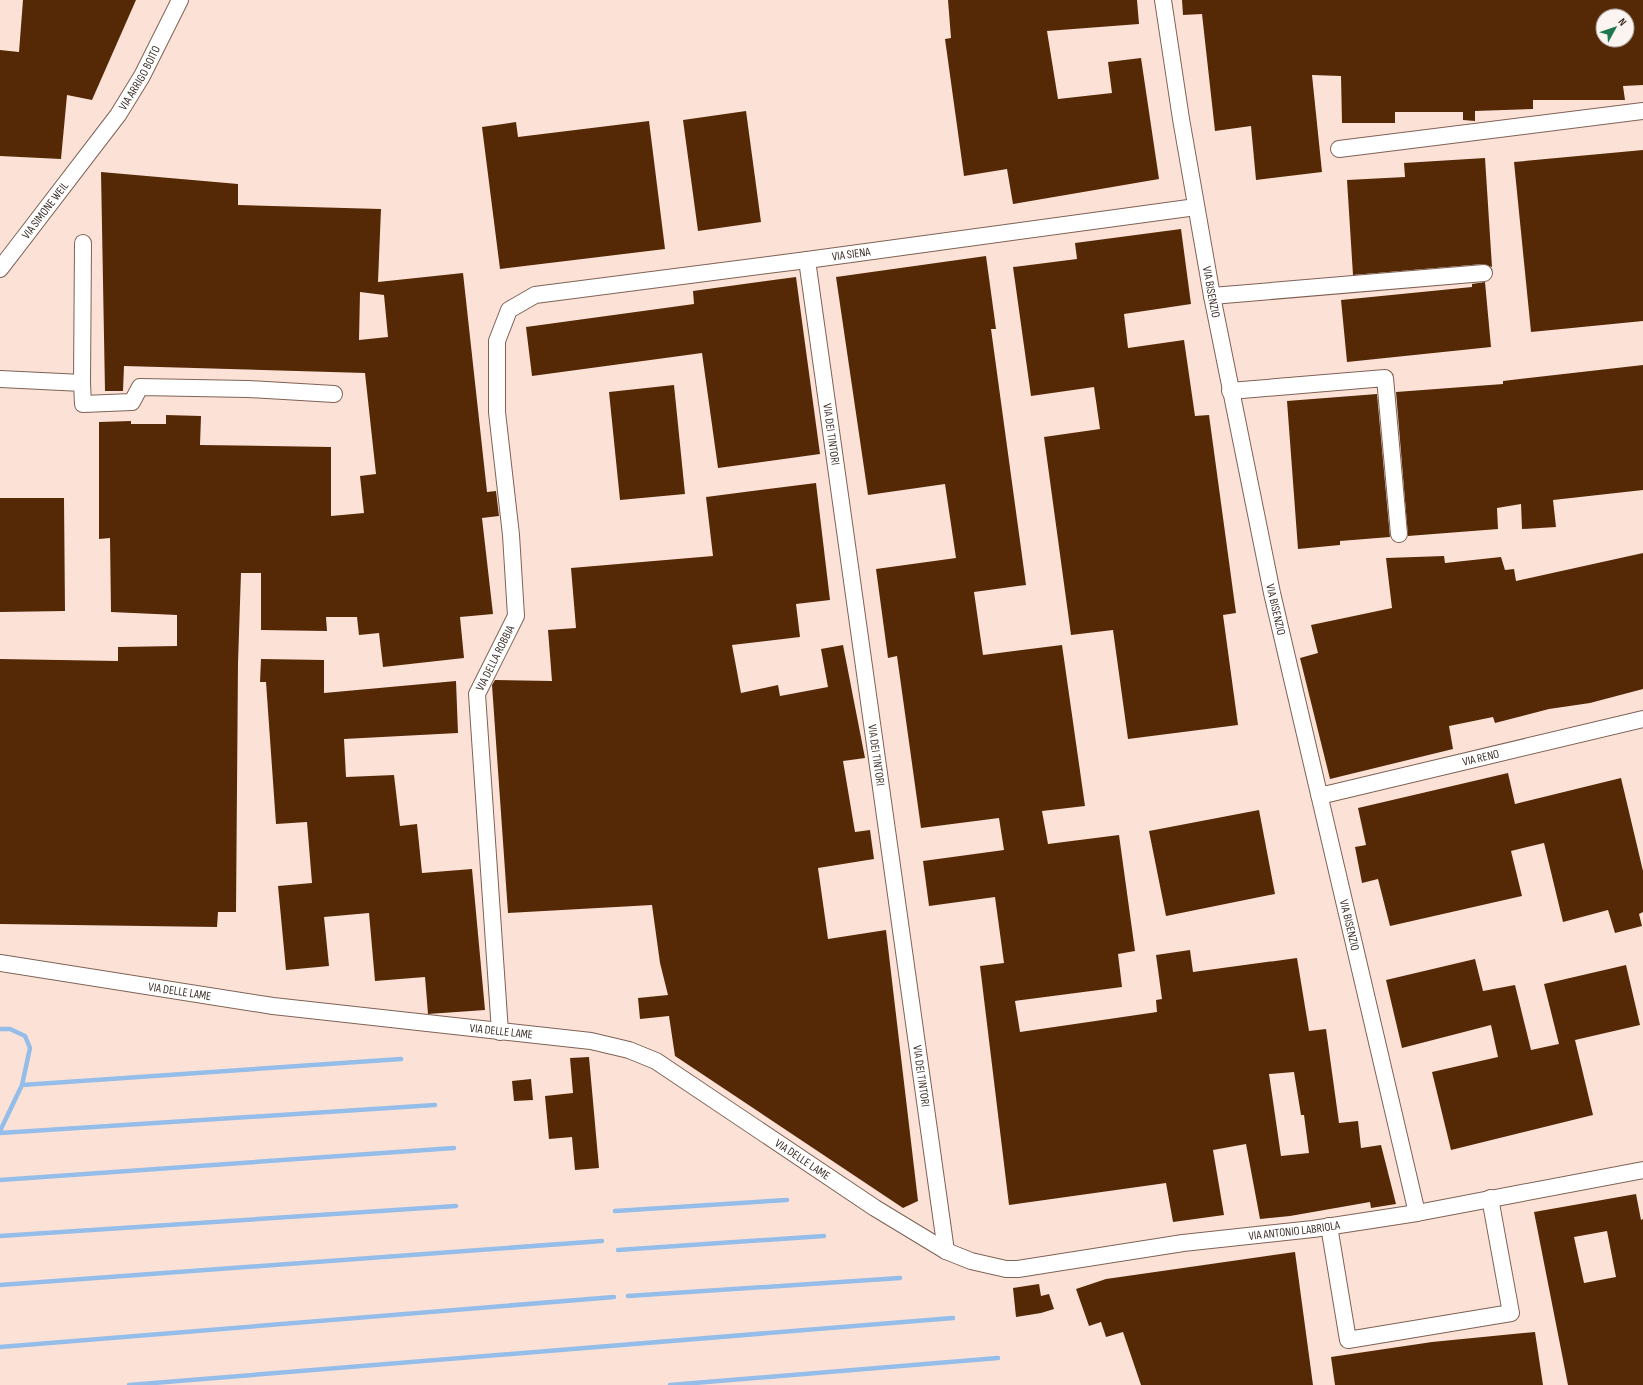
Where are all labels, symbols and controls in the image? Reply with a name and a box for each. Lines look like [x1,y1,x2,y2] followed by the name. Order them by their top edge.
[1595,8,1635,48] north arrow
[1615,15,1629,28] text: N
[115,43,164,113] street label: VIA ARRIGO BOITO
[18,178,72,242] street label: VIA SIMONE WEIL
[831,244,872,264] street label: VIA SIENA
[1199,265,1224,319] street label: VIA BISENZIO
[820,402,843,466] street label: VIA DEI TINTORI
[1263,583,1289,637] street label: VIA BISENZIO
[472,622,518,693] street label: VIA DELLA ROBBIA
[865,723,888,787] street label: VIA DEI TINTORI
[1461,746,1501,769] street label: VIA RENO
[1336,898,1363,952] street label: VIA BISENZIO
[147,979,212,1004] street label: VIA DELLE LAME
[469,1020,534,1042] street label: VIA DELLE LAME
[910,1044,933,1108] street label: VIA DEI TINTORI
[772,1135,833,1183] street label: VIA DELLE LAME
[1248,1217,1342,1243] street label: VIA ANTONIO LABRIOLA

